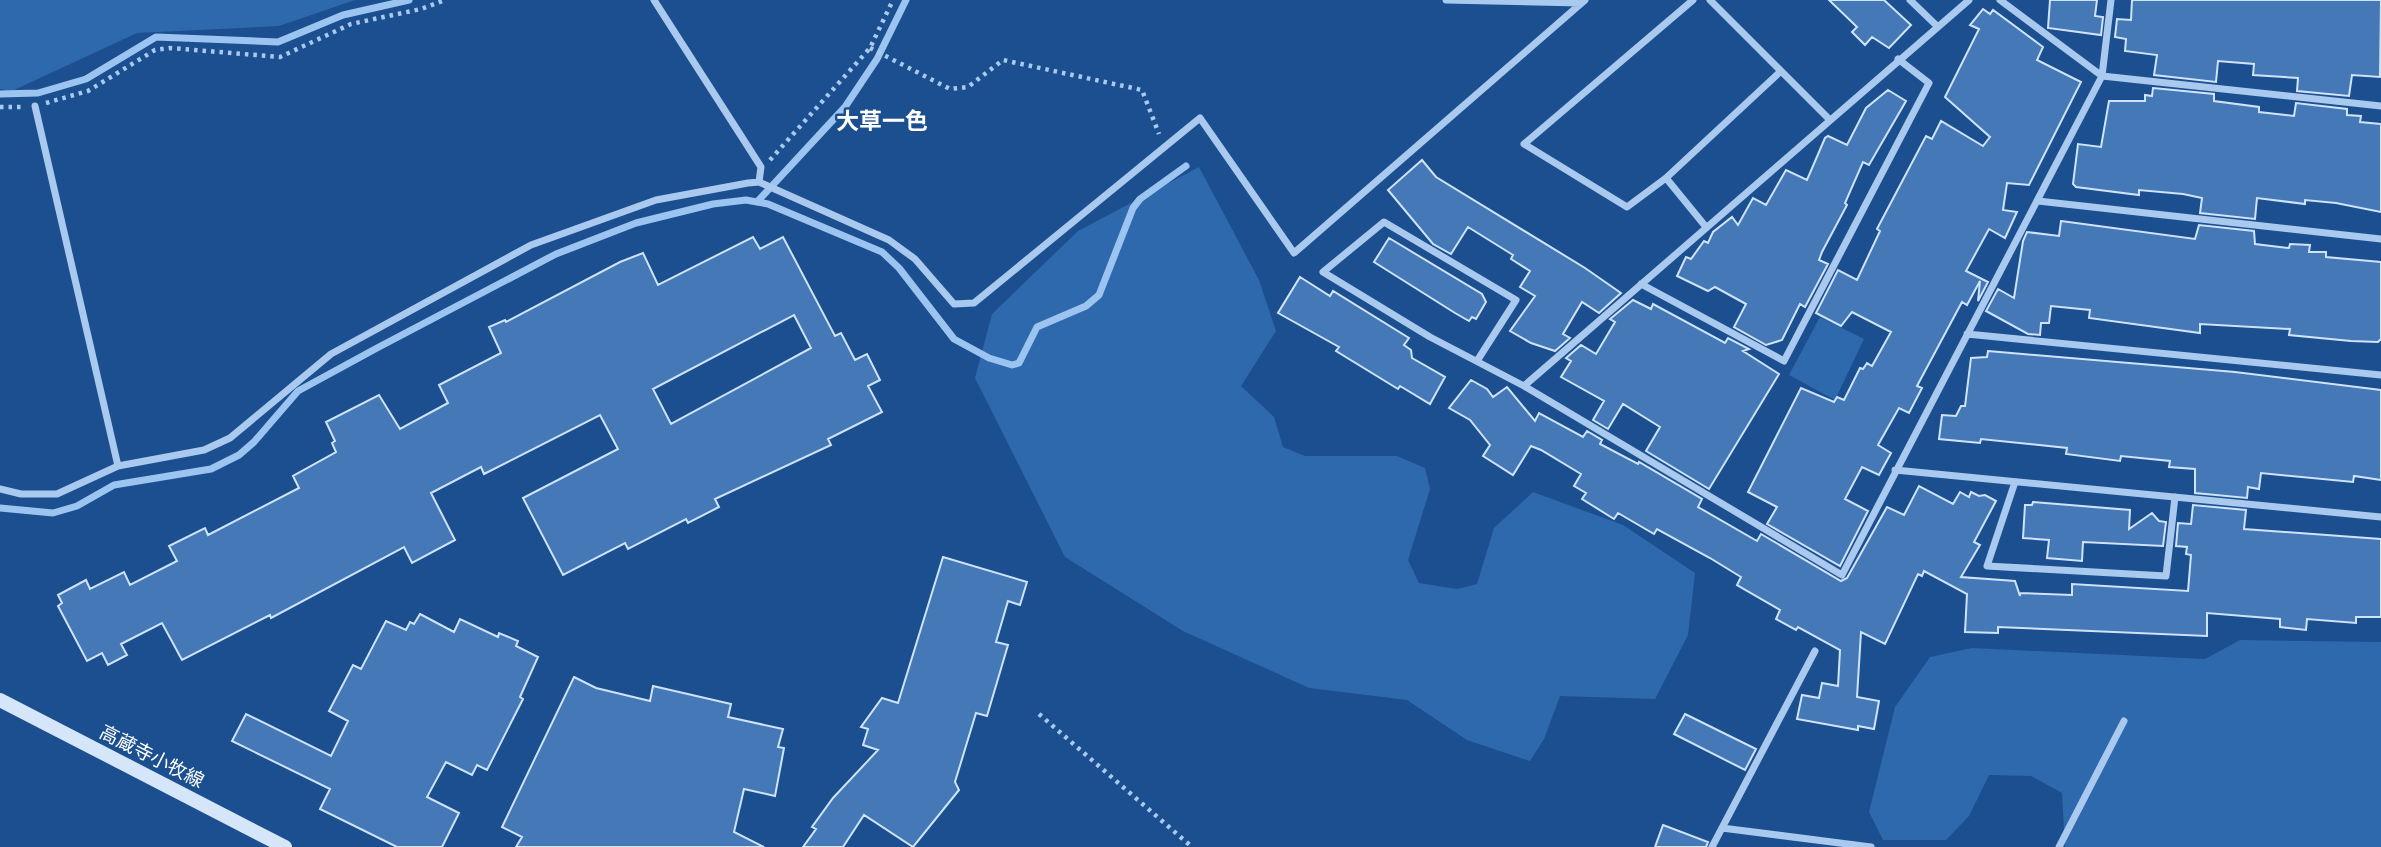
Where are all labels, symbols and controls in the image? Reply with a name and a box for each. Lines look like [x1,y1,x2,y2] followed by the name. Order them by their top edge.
[836,105,928,138] district label: 大草一色
[94,719,208,795] street label: 高蔵寺小牧線

